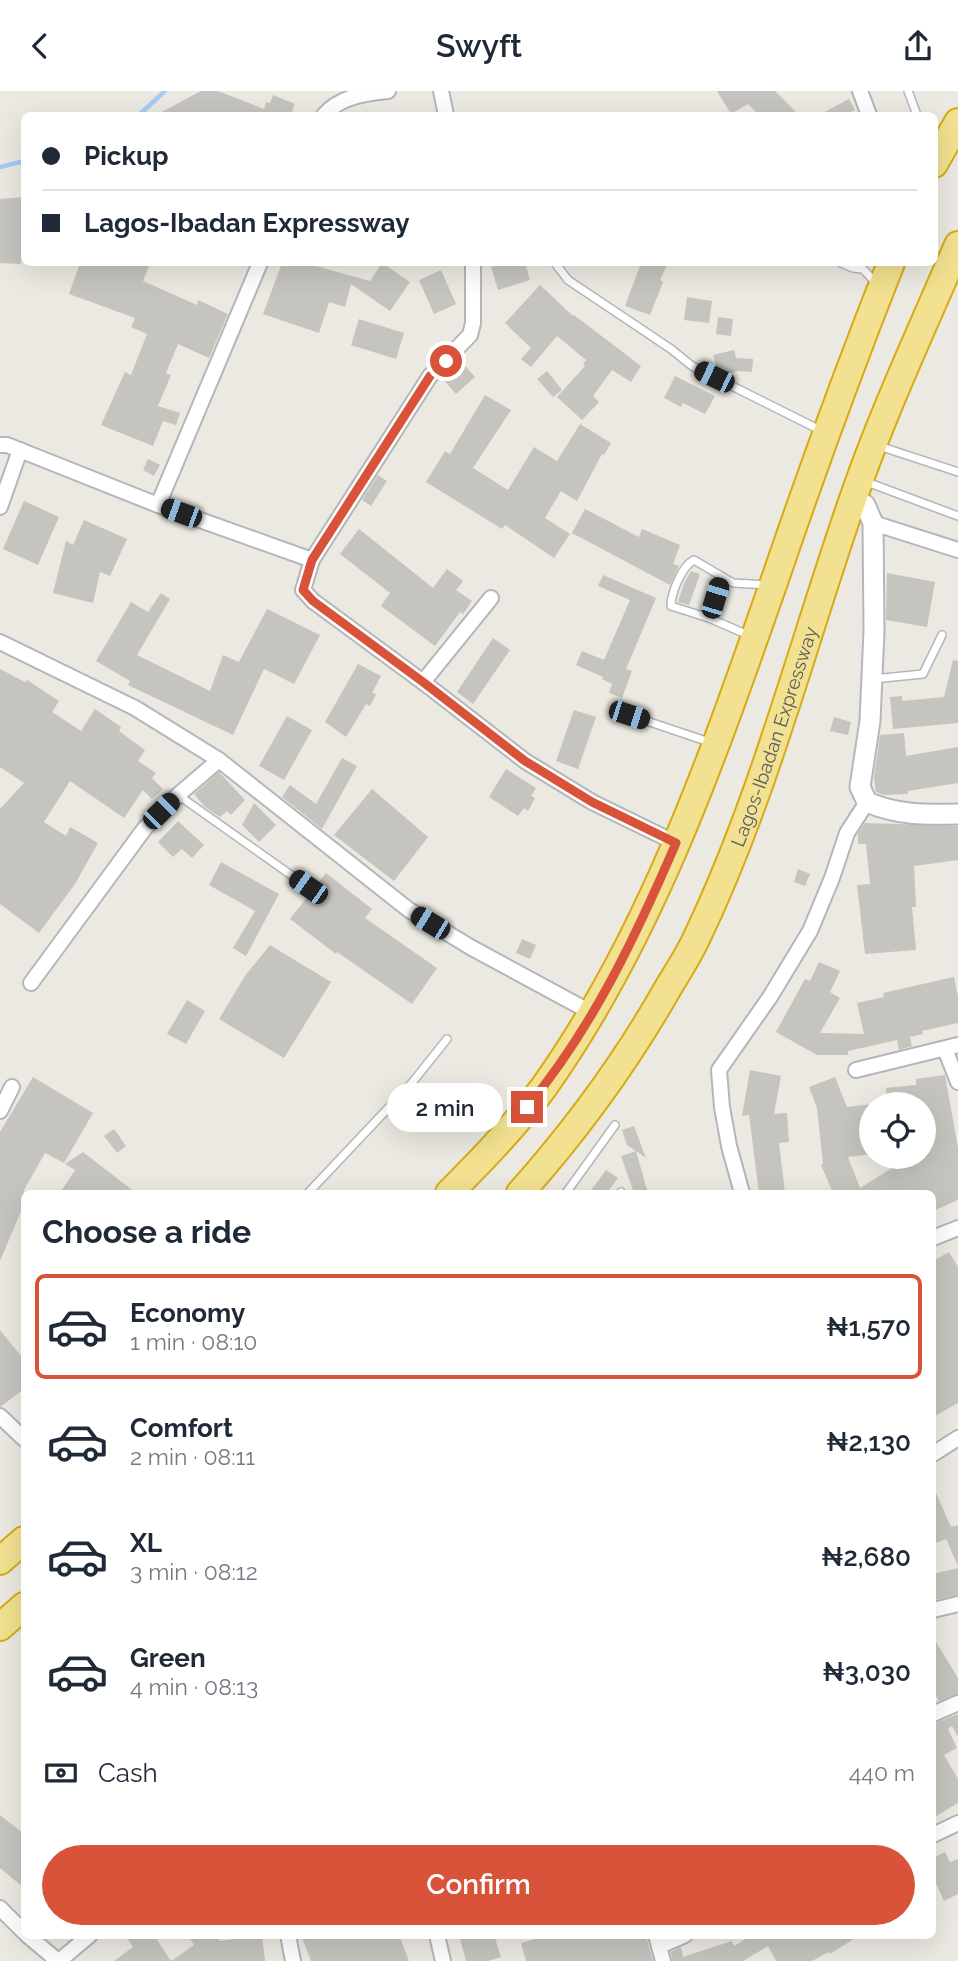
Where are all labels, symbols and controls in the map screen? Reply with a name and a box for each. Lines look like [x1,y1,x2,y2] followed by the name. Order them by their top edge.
[21,27,59,65] icon: back
[436,27,522,64] text: Swyft
[899,27,937,65] icon: share
[84,141,169,171] text: Pickup
[84,208,409,238] text: Lagos-Ibadan Expressway
[430,345,462,377] route start
[691,358,738,396] car
[158,496,205,530] car
[699,575,732,621] car
[726,624,821,850] street label: Lagos-Ibadan Expressway
[606,699,653,731] car
[139,789,184,833] car
[285,866,332,908] car
[407,903,454,943] car
[387,1083,503,1131] callout: 2 min
[511,1091,543,1123] route end
[859,1092,936,1169] map controls
[859,1092,936,1169] button: locate
[416,1094,474,1121] text: 2 min
[42,1213,251,1250] text: Choose a ride
[46,1295,109,1358] icon: car
[130,1298,245,1328] text: Economy
[826,1312,911,1342] text: ₦1,570
[130,1328,257,1355] text: 1 min · 08:10
[46,1410,109,1473] icon: car
[130,1413,233,1443] text: Comfort
[826,1427,911,1457] text: ₦2,130
[130,1443,255,1470] text: 2 min · 08:11
[46,1525,109,1588] icon: car
[130,1528,162,1558] text: XL
[821,1542,911,1572] text: ₦2,680
[130,1558,258,1585] text: 3 min · 08:12
[46,1640,109,1703] icon: car
[130,1643,206,1673] text: Green
[822,1657,911,1687] text: ₦3,030
[130,1673,258,1700] text: 4 min · 08:13
[42,1754,80,1792] icon: cash
[98,1758,158,1788] text: Cash
[849,1759,915,1786] text: 440 m
[42,1845,915,1925] button: Confirm

